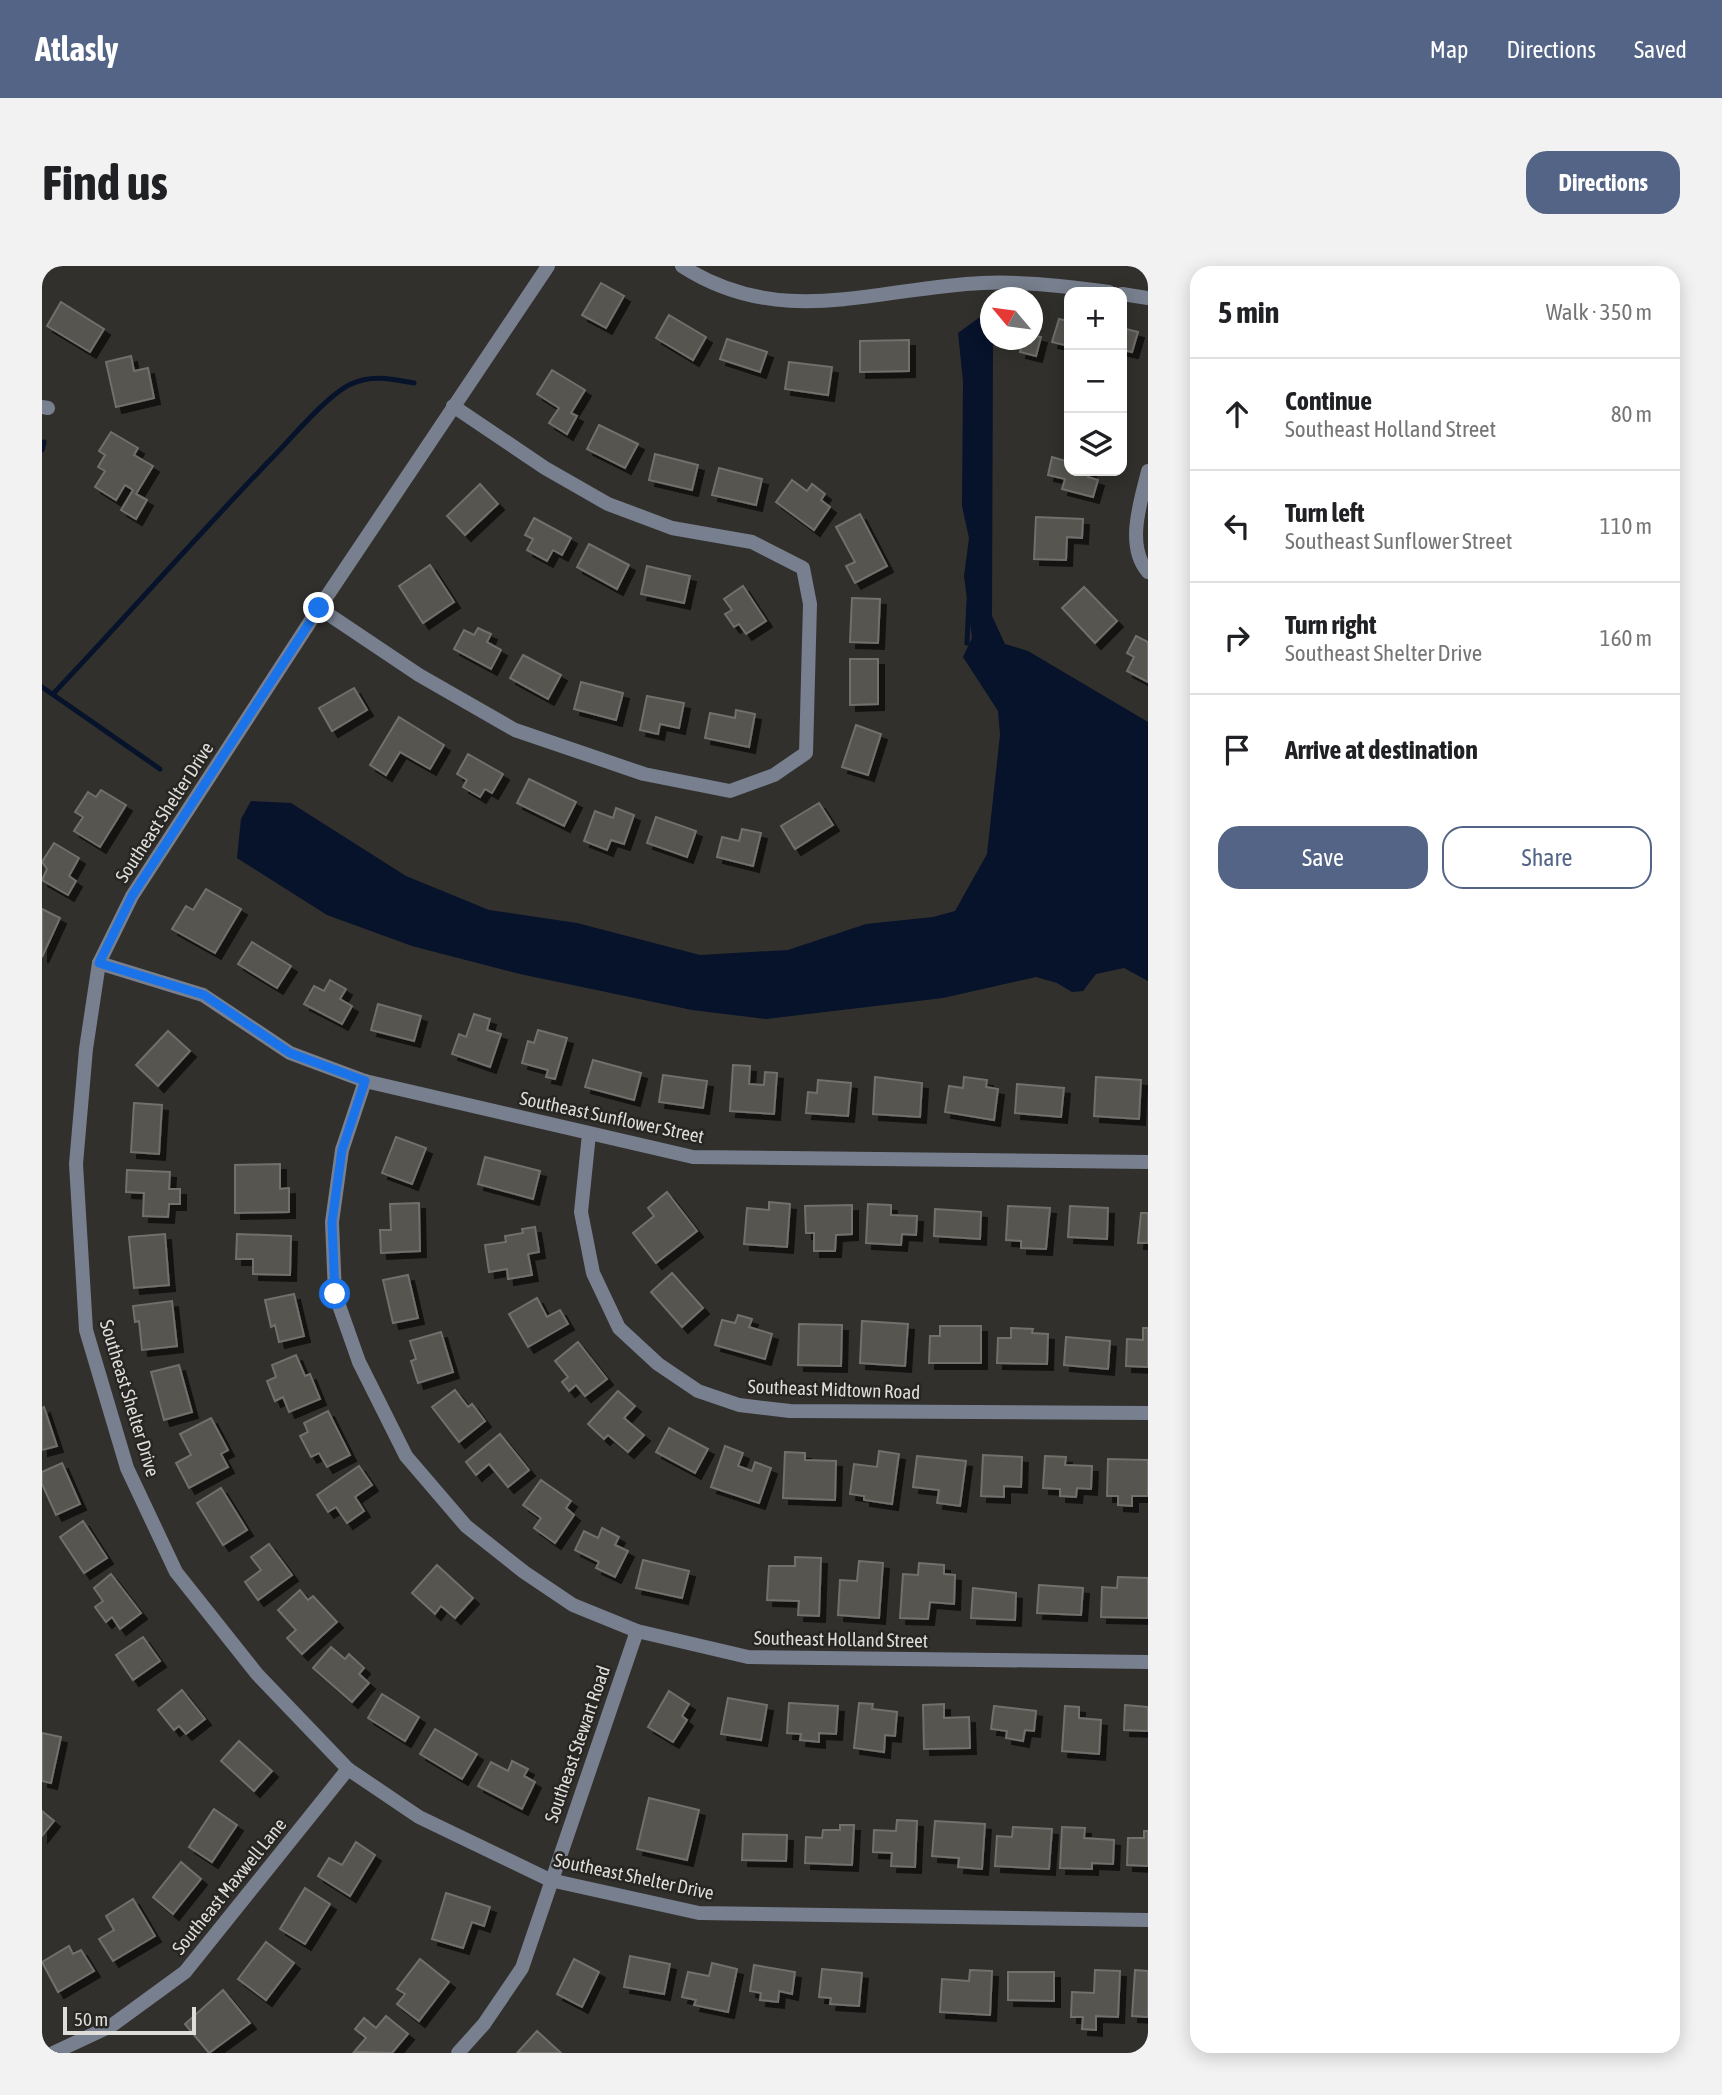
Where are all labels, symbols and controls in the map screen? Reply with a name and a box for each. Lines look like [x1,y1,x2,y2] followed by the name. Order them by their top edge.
[35,30,118,68] text: Atlasly
[1430,36,1468,63] text: Map
[1506,36,1596,63] text: Directions
[1634,36,1687,63] text: Saved
[1526,151,1680,214] button: Directions
[42,154,168,210] text: Find us
[980,287,1043,350] north arrow
[1064,287,1127,476] map controls
[1064,287,1127,350] button: +
[1218,295,1279,329] text: 5 min
[1546,299,1652,325] text: Walk · 350 m
[1064,350,1127,413] button: −
[1285,386,1372,416] text: Continue
[1218,395,1256,433] icon: ahead
[1611,401,1652,427] text: 80 m
[1064,413,1127,476] button: layers
[1285,416,1496,442] text: Southeast Holland Street
[1285,498,1365,528] text: Turn left
[1218,507,1256,545] icon: left
[1600,513,1652,539] text: 110 m
[1285,528,1512,554] text: Southeast Sunflower Street
[303,592,334,623] route end
[1285,610,1376,640] text: Turn right
[1218,619,1256,657] icon: right
[1600,625,1652,651] text: 160 m
[1285,640,1482,666] text: Southeast Shelter Drive
[1218,731,1256,769] icon: arrive
[1285,735,1478,765] text: Arrive at destination
[110,738,218,886] street label: Southeast Shelter Drive
[1218,826,1428,889] button: Save
[1442,826,1652,889] button: Share
[518,1087,706,1147] street label: Southeast Sunflower Street
[319,1278,350,1309] route start
[96,1317,164,1479] street label: Southeast Shelter Drive
[747,1375,921,1403] street label: Southeast Midtown Road
[754,1626,928,1652] street label: Southeast Holland Street
[540,1663,614,1825] street label: Southeast Stewart Road
[167,1814,291,1958] street label: Southeast Maxwell Lane
[552,1848,716,1904] street label: Southeast Shelter Drive
[63,2004,196,2036] scale bar
[74,2008,108,2030] text: 50 m

